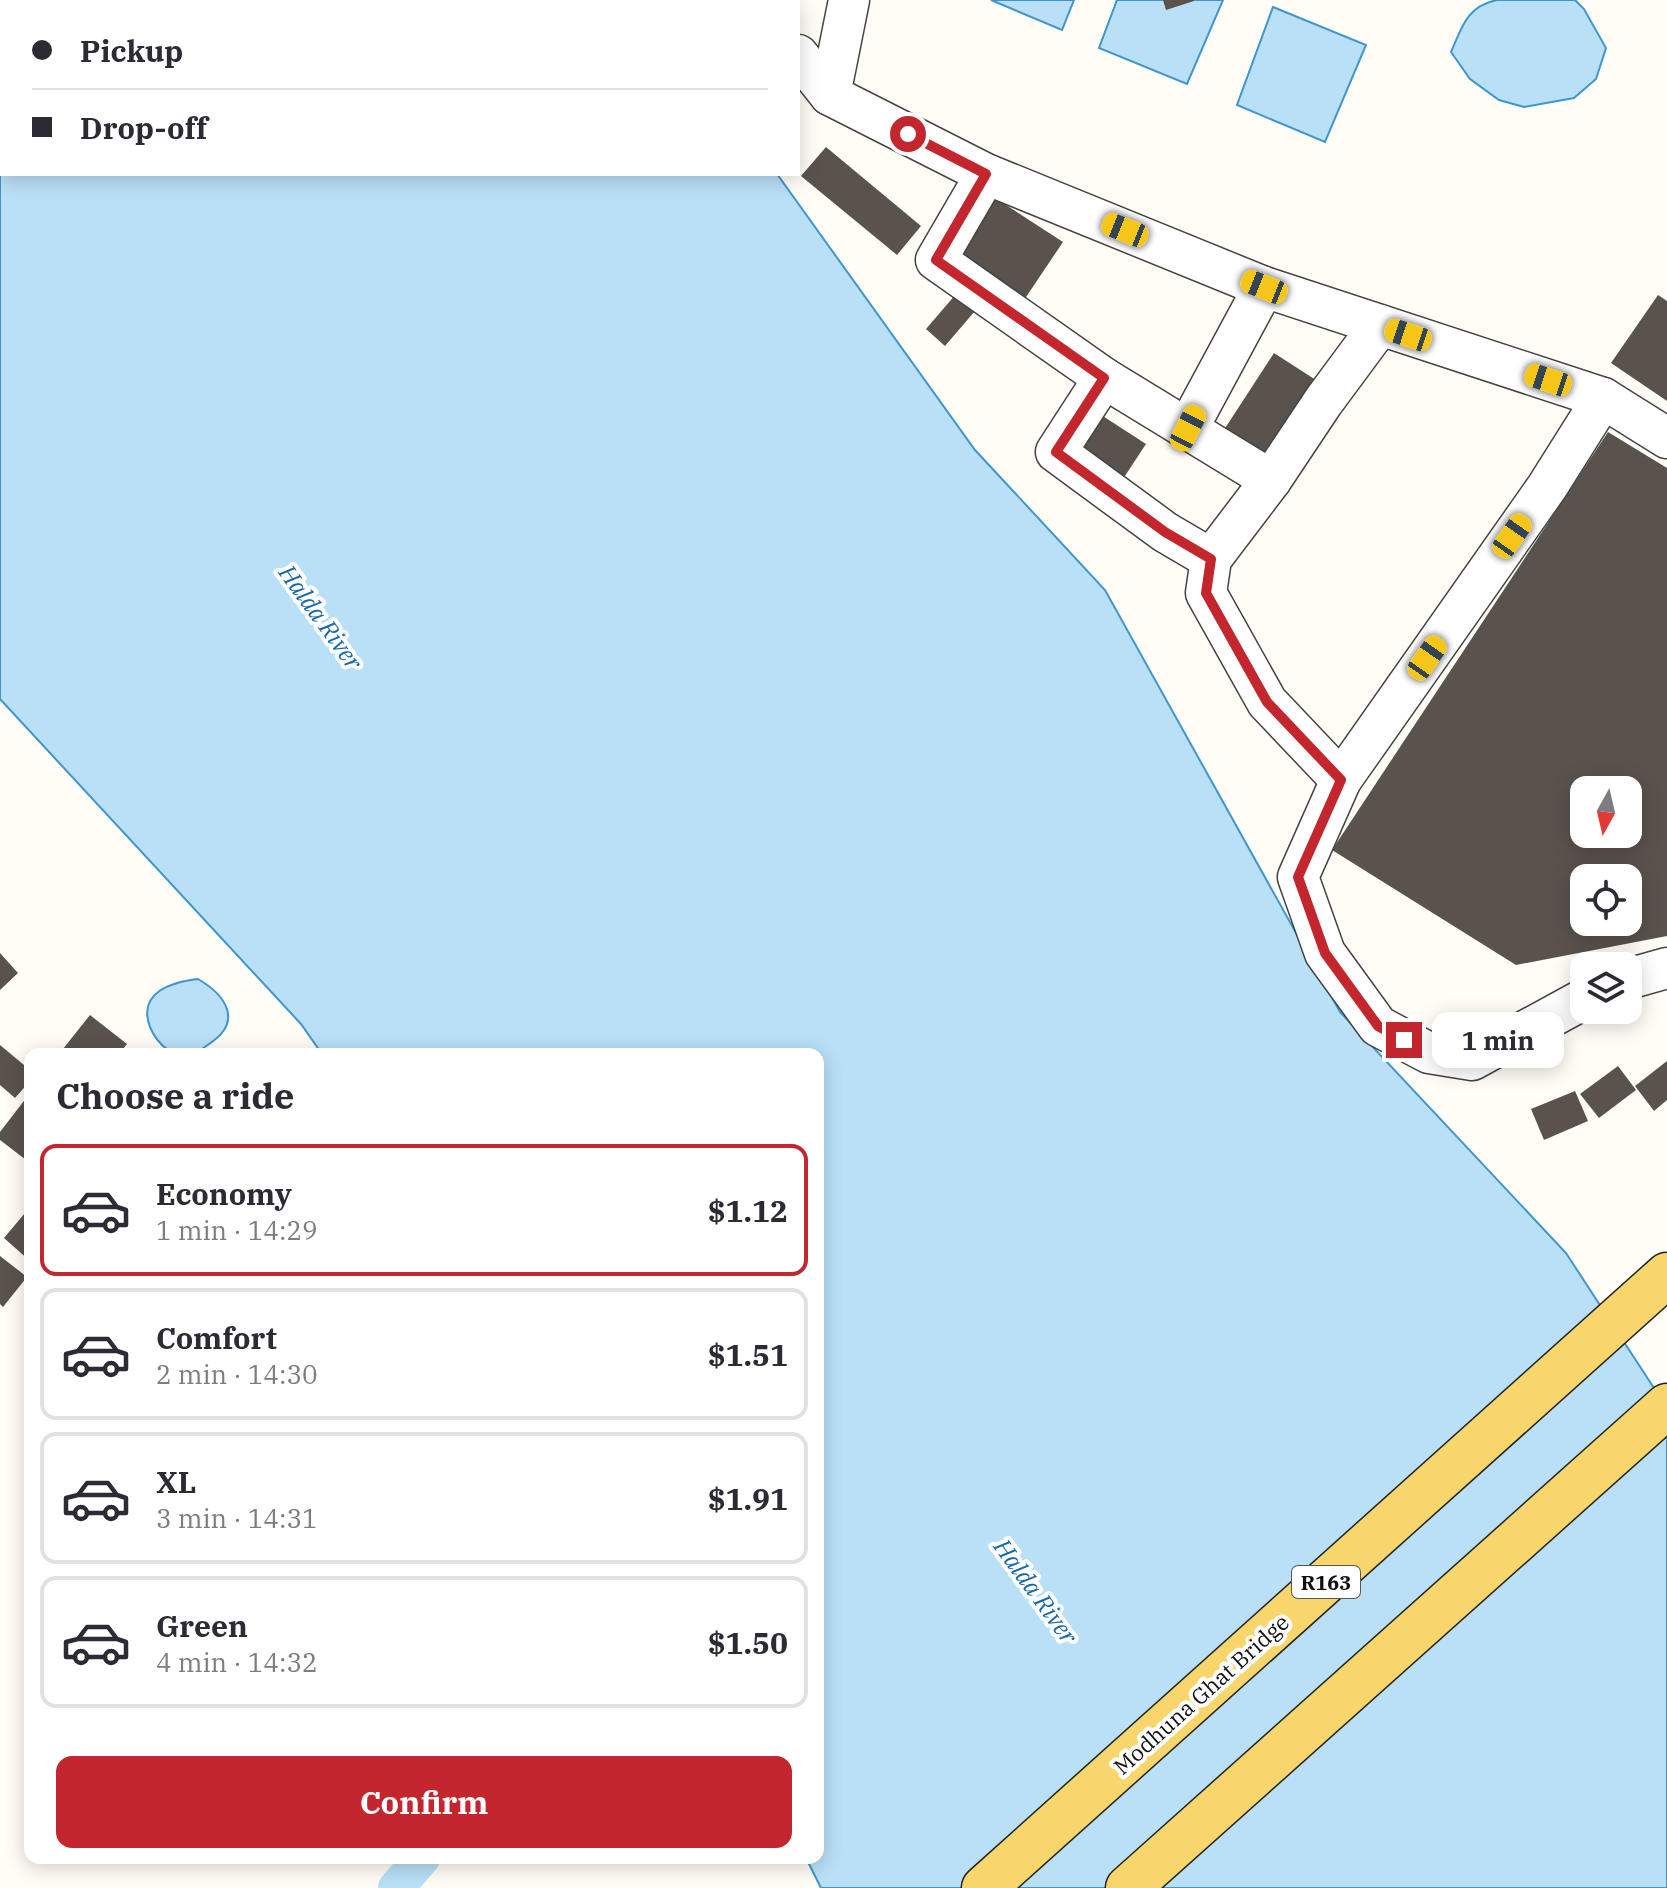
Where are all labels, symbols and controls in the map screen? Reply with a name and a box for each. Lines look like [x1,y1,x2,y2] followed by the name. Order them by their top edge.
[80,31,183,70] text: Pickup
[80,108,208,147] text: Drop-off
[890,116,926,152] route start
[1098,210,1152,250] car
[1237,267,1291,307] car
[1381,316,1435,354] car
[1521,361,1575,399] car
[1166,401,1210,455] car
[1488,509,1536,563] car
[271,557,371,677] water label: Halda River
[1403,631,1451,685] car
[1570,776,1642,848] north arrow
[1570,776,1642,1024] map controls
[1570,864,1642,936] button: locate
[1570,952,1642,1024] button: layers
[1432,1012,1564,1068] callout: 1 min
[1386,1022,1422,1058] route end
[1462,1023,1534,1057] text: 1 min
[56,1072,295,1119] text: Choose a ride
[60,1174,132,1246] icon: car
[156,1174,292,1213] text: Economy
[708,1191,788,1230] text: $1.12
[156,1213,318,1247] text: 1 min · 14:29
[60,1318,132,1390] icon: car
[156,1318,277,1357] text: Comfort
[708,1335,788,1374] text: $1.51
[156,1357,318,1391] text: 2 min · 14:30
[60,1462,132,1534] icon: car
[156,1462,196,1501] text: XL
[708,1479,788,1518] text: $1.91
[156,1501,318,1535] text: 3 min · 14:31
[986,1531,1086,1651] water label: Halda River
[1292,1566,1360,1598] road number: R163
[60,1606,132,1678] icon: car
[156,1606,248,1645] text: Green
[1107,1607,1295,1781] street label: Modhuna Ghat Bridge
[708,1623,788,1662] text: $1.50
[156,1645,318,1679] text: 4 min · 14:32
[56,1756,792,1848] button: Confirm

